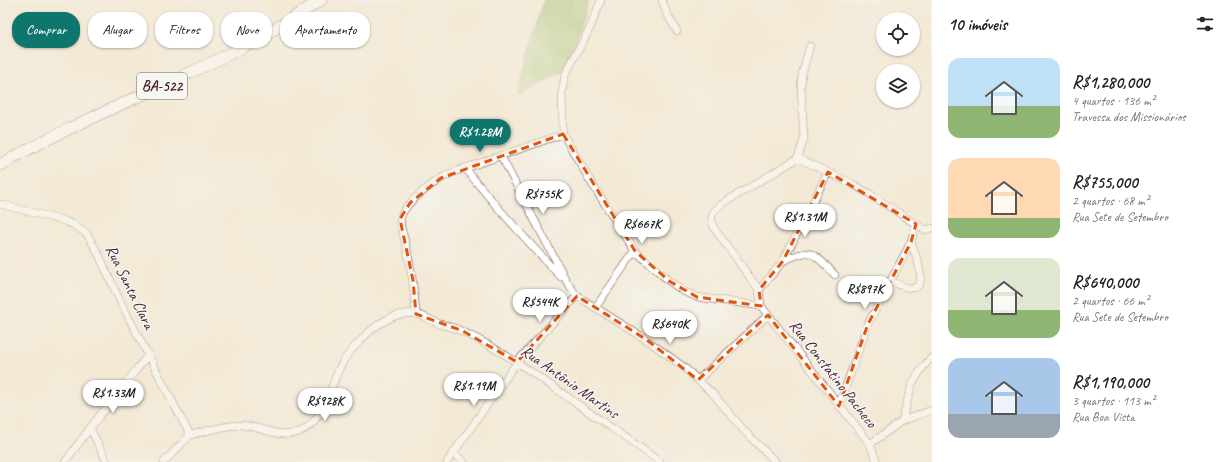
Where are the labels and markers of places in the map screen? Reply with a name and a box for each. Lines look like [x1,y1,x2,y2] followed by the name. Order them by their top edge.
[443,119,517,153] pin: R$1.28M
[510,181,576,215] pin: R$755K
[768,204,842,238] pin: R$1.31M
[609,211,675,245] pin: R$667K
[832,276,898,310] pin: R$897K
[507,289,573,323] pin: R$544K
[637,311,703,345] pin: R$640K
[437,373,511,407] pin: R$1.19M
[76,380,150,414] pin: R$1.33M
[292,388,358,422] pin: R$928K

